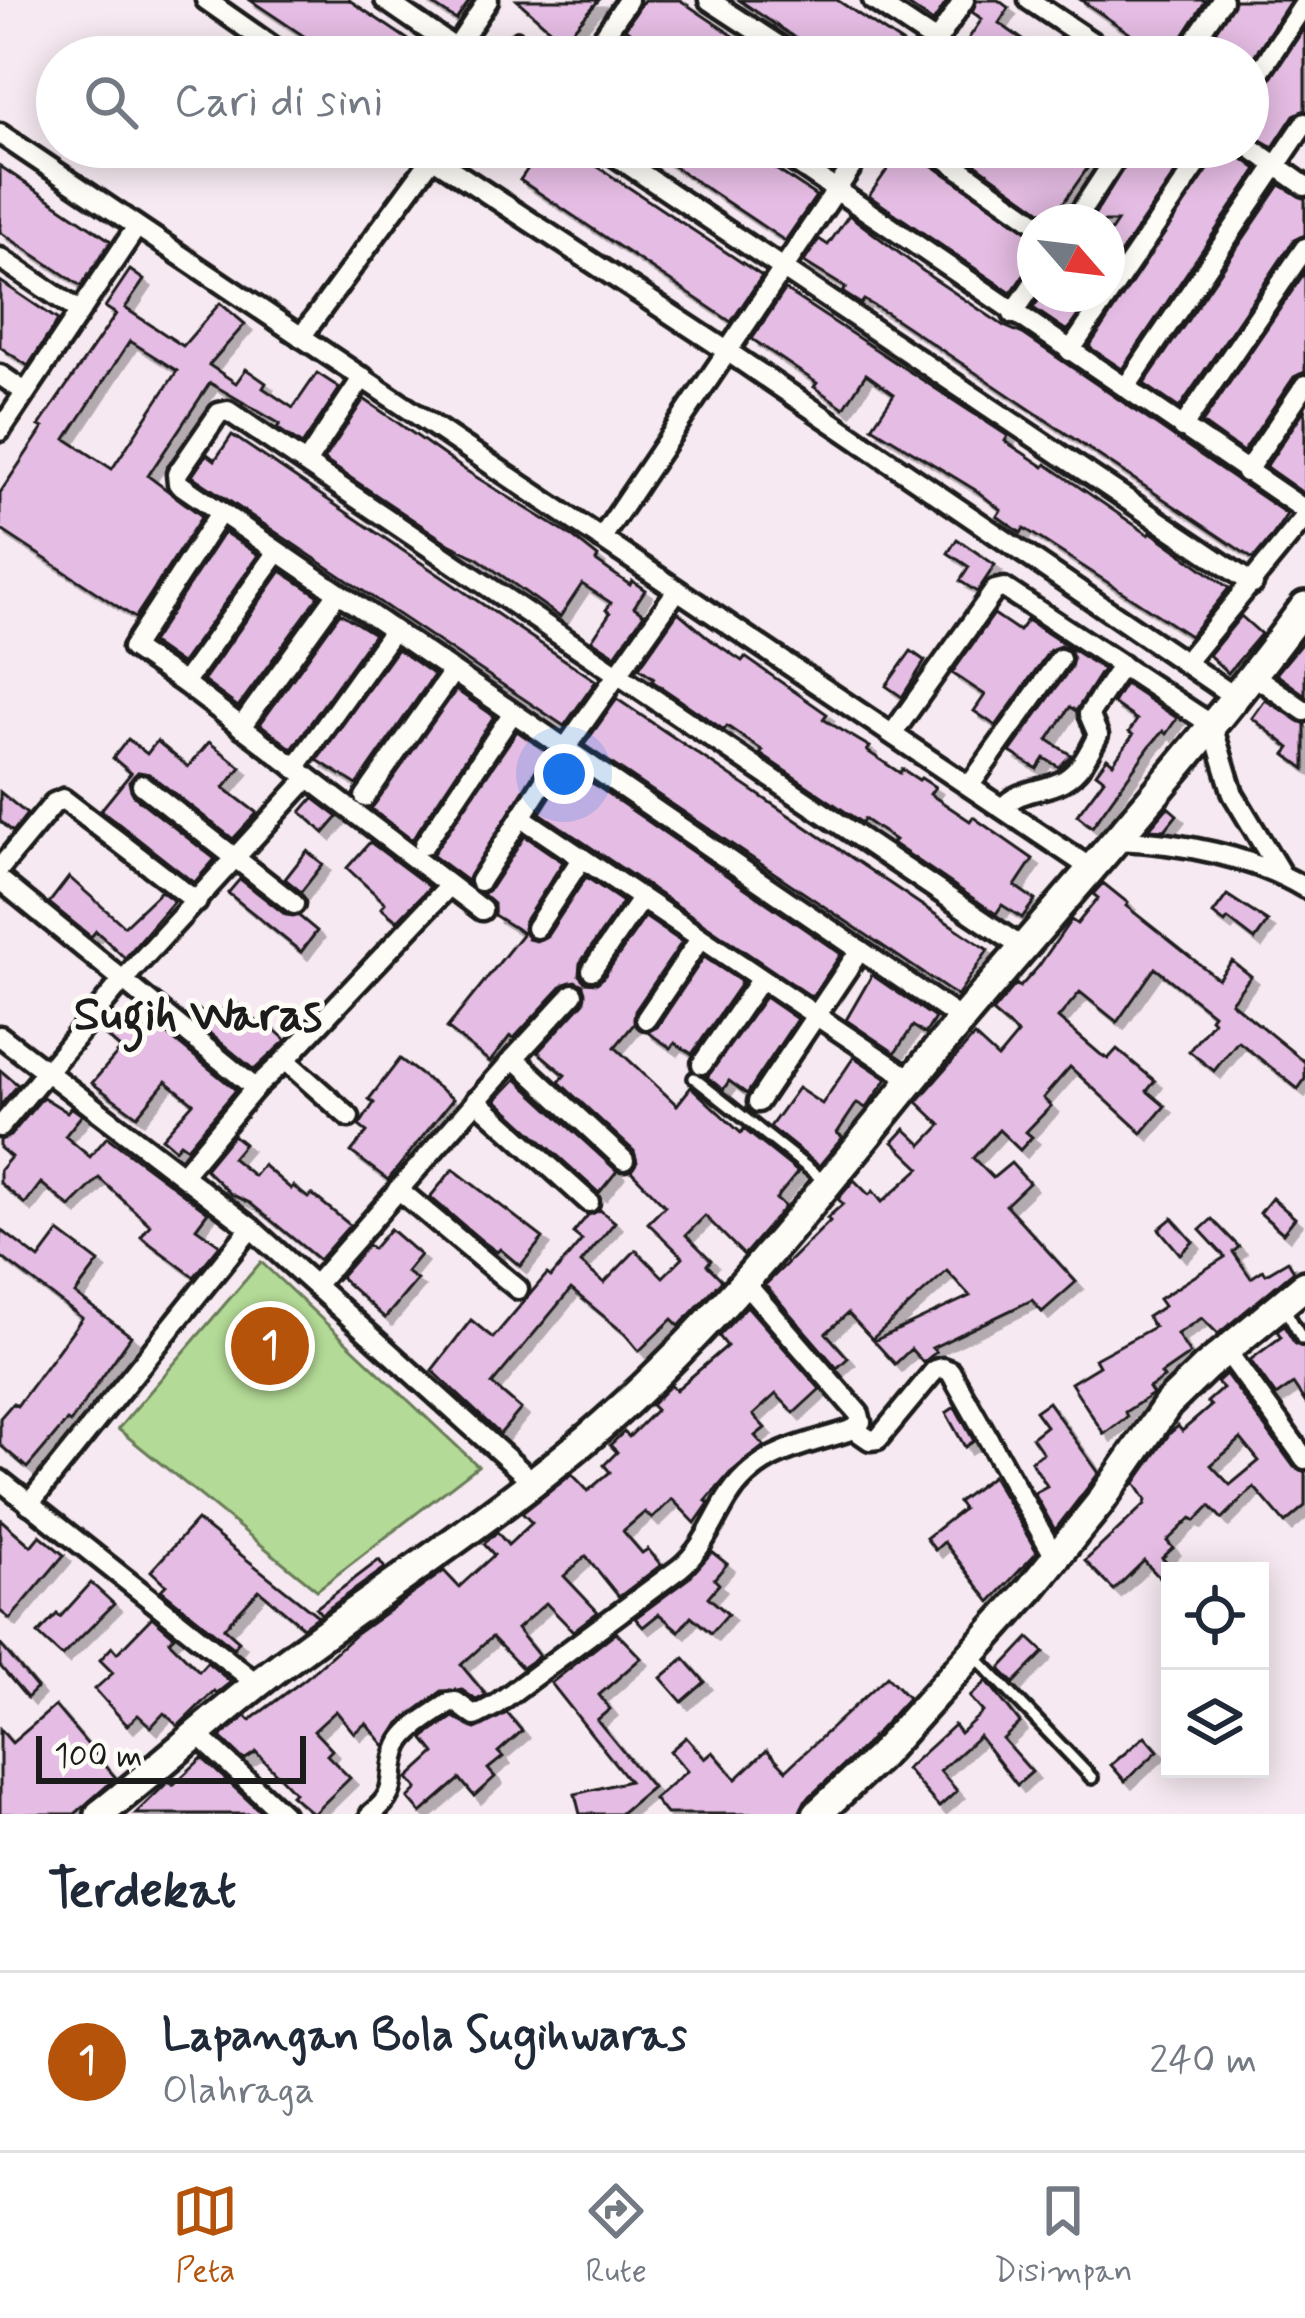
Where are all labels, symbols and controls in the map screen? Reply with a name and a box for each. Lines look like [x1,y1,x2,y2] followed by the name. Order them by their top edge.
[36,36,1269,168] search box
[78,69,144,135] icon: search
[174,73,383,132] text: Cari di sini
[1017,204,1125,312] north arrow
[534,744,594,804] your location
[74,984,322,1053] district label: Sugih Waras
[231,1301,309,1391] pin: 1
[1161,1562,1269,1778] map controls
[1161,1562,1269,1670] button: locate
[1161,1670,1269,1778] button: layers
[36,1730,306,1783] scale bar
[54,1735,143,1779] text: 100 m
[48,1859,236,1925] text: Terdekat
[162,2007,687,2066] text: Lapangan Bola Sugihwaras
[78,2036,96,2087] text: 1
[1149,2036,1257,2087] text: 240 m
[162,2066,315,2117] text: Olahraga
[172,2178,238,2294] tab: Peta
[583,2178,649,2294] tab: Rute
[994,2178,1133,2294] tab: Disimpan

